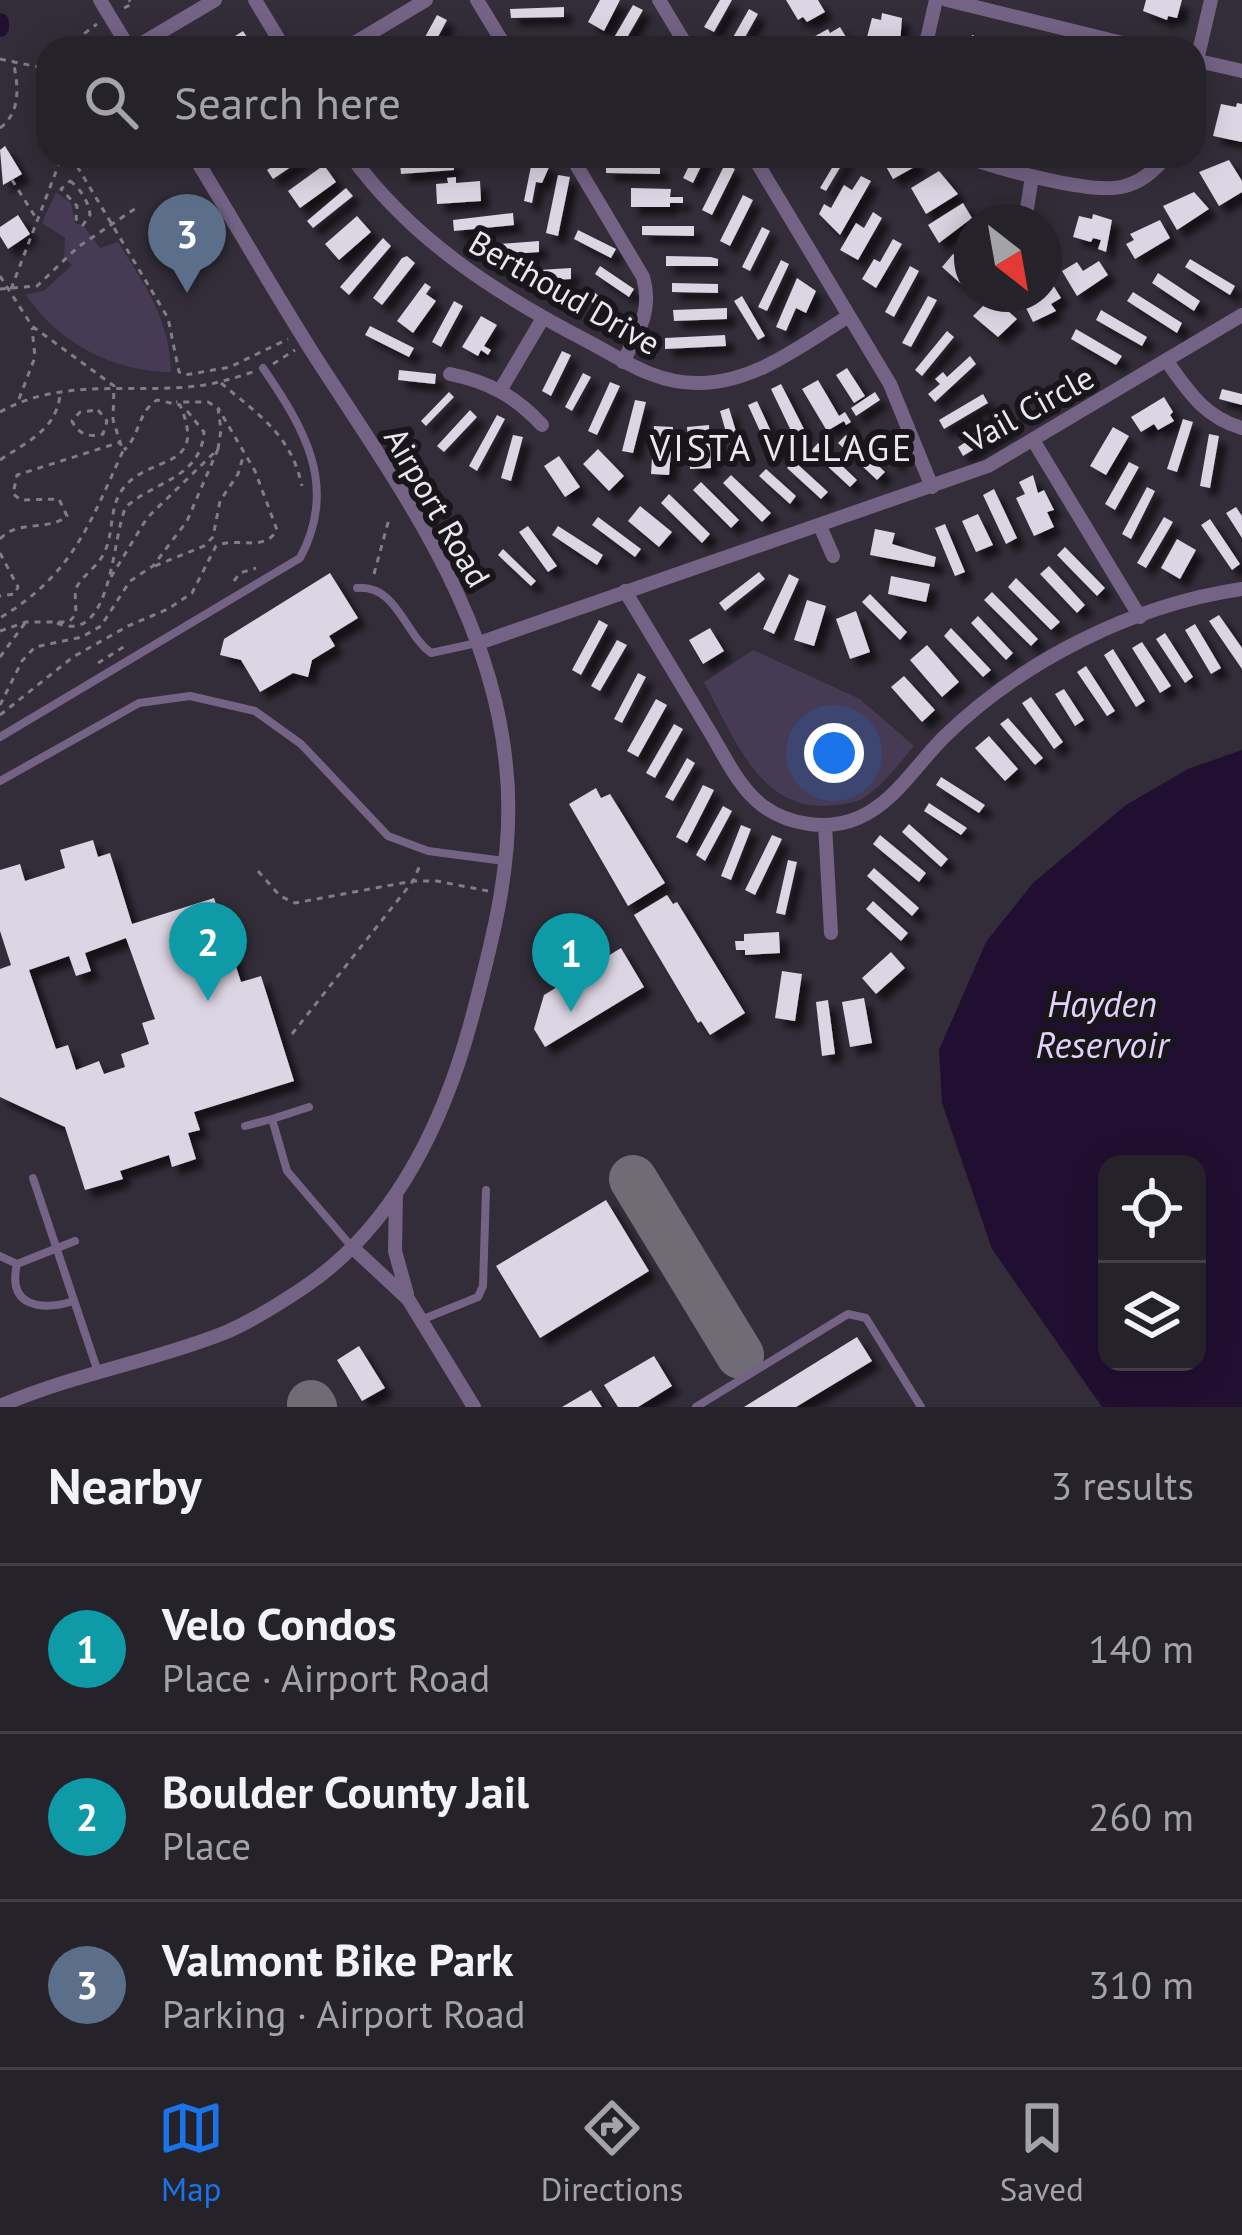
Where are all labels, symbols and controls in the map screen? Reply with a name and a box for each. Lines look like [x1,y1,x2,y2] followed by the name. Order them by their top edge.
[36,36,1206,168] search box
[78,69,144,135] icon: search
[174,73,401,131] text: Search here
[148,194,226,293] pin: 3
[954,204,1062,312] north arrow
[462,220,668,364] street label: Berthoud Drive
[956,355,1101,461] street label: Vail Circle
[375,420,501,594] street label: Airport Road
[649,424,914,471] district label: VISTA VILLAGE
[804,723,864,783] your location
[169,902,247,1001] pin: 2
[532,913,610,1012] pin: 1
[1036,980,1171,1068] water label: Hayden Reservoir
[1098,1155,1206,1371] map controls
[1098,1155,1206,1263] button: locate
[1098,1263,1206,1371] button: layers
[48,1452,202,1518] text: Nearby
[1051,1460,1194,1511] text: 3 results
[162,1594,396,1652] text: Velo Condos
[76,1623,98,1674] text: 1
[1088,1623,1194,1674] text: 140 m
[162,1652,490,1703] text: Place · Airport Road
[162,1762,529,1820] text: Boulder County Jail
[76,1791,98,1842] text: 2
[1088,1791,1194,1842] text: 260 m
[162,1820,251,1871] text: Place
[162,1930,513,1988] text: Valmont Bike Park
[76,1959,98,2010] text: 3
[1088,1959,1194,2010] text: 310 m
[162,1988,526,2039] text: Parking · Airport Road
[158,2095,224,2210] tab: Map
[541,2095,683,2210] tab: Directions
[1000,2095,1084,2210] tab: Saved

